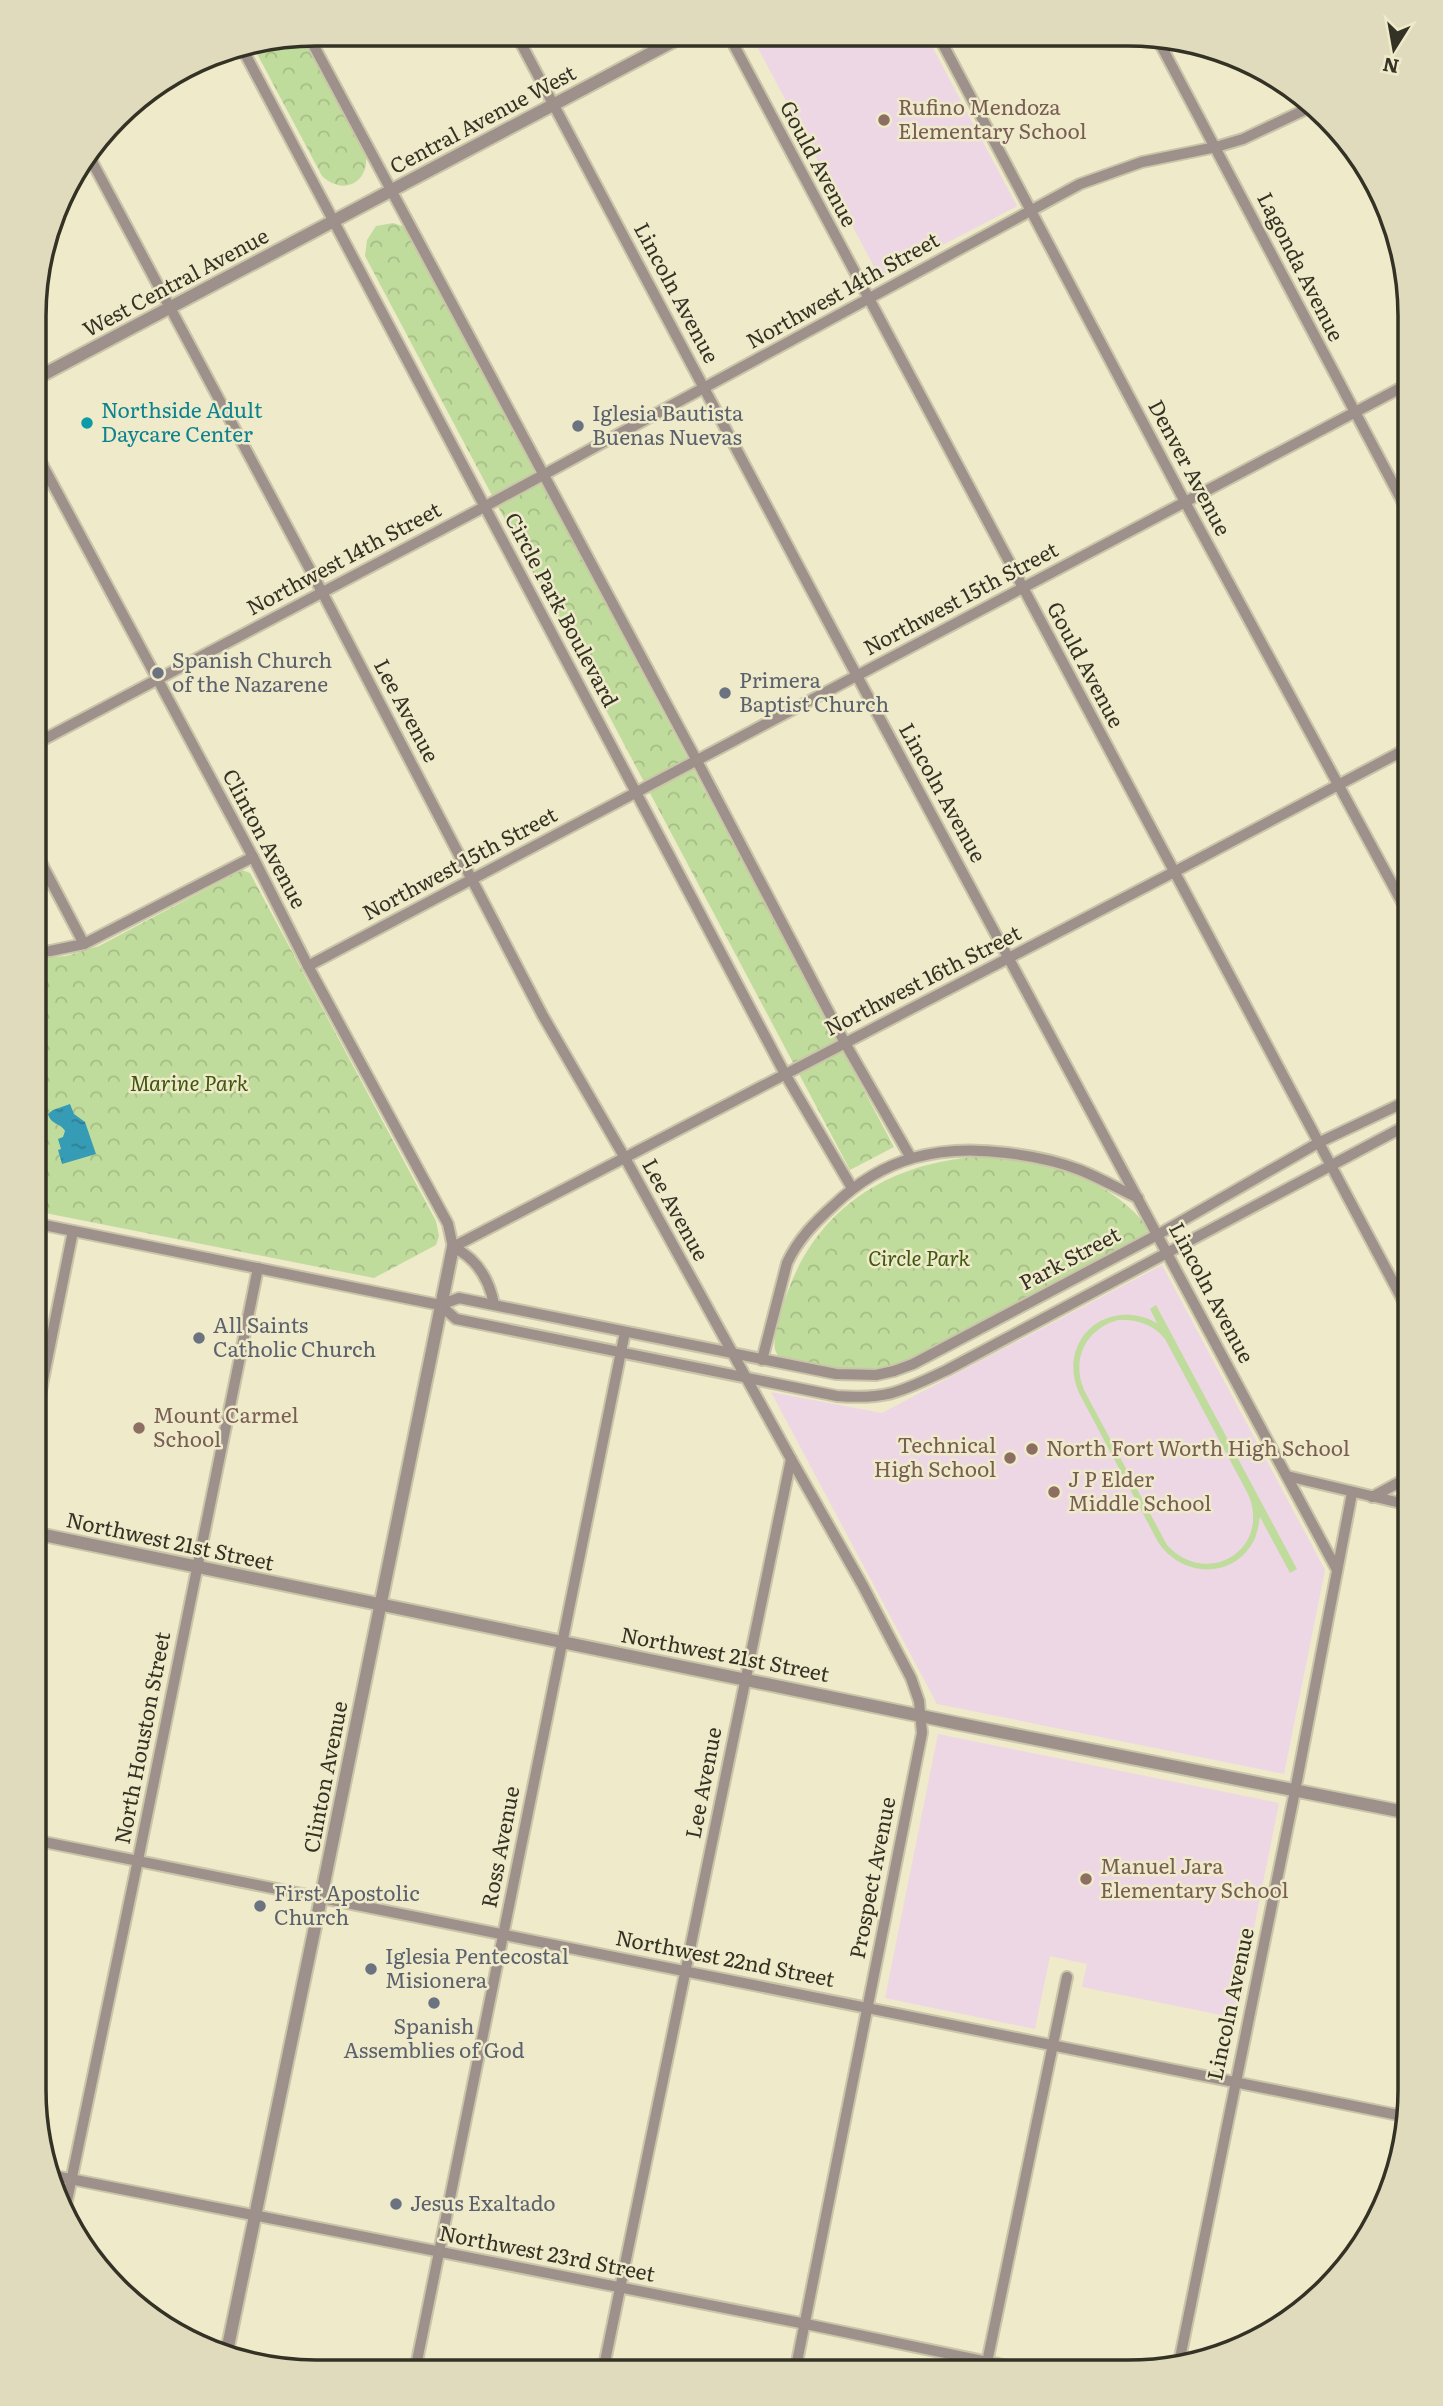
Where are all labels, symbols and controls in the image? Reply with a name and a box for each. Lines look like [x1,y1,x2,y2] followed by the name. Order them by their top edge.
[1359,14,1429,84] north arrow
[1380,51,1401,82] text: N
[383,55,581,180] street label: Central Avenue West
[898,90,1087,145] place label: Rufino Mendoza Elementary School
[774,94,867,232] street label: Gould Avenue
[876,112,892,128] marker: Rufino Mendoza Elementary School
[1251,186,1353,346] street label: Lagonda Avenue
[628,216,728,368] street label: Lincoln Avenue
[76,219,273,343] street label: West Central Avenue
[740,223,944,355] street label: Northwest 14th Street
[101,393,263,448] place label: Northside Adult Daycare Center
[1142,393,1240,541] street label: Denver Avenue
[592,396,744,451] place label: Iglesia Bautista Buenas Nuevas
[79,415,95,431] marker: Northside Adult Daycare Center
[570,418,586,434] marker: Iglesia Bautista Buenas Nuevas
[240,492,446,621] street label: Northwest 14th Street
[499,506,628,712] street label: Circle Park Boulevard
[857,532,1063,661] street label: Northwest 15th Street
[1041,595,1134,733] street label: Gould Avenue
[172,643,332,698] place label: Spanish Church of the Nazarene
[368,653,448,767] street label: Lee Avenue
[739,663,889,718] place label: Primera Baptist Church
[150,665,166,681] marker: Spanish Church of the Nazarene
[717,685,733,701] marker: Primera Baptist Church
[893,716,995,867] street label: Lincoln Avenue
[216,763,316,913] street label: Clinton Avenue
[356,797,562,926] street label: Northwest 15th Street
[818,915,1026,1042] street label: Northwest 16th Street
[130,1066,249,1097] park label: Marine Park
[636,1152,718,1266] street label: Lee Avenue
[1163,1216,1263,1368] street label: Lincoln Avenue
[1013,1217,1125,1296] street label: Park Street
[868,1241,970,1272] park label: Circle Park
[213,1308,376,1363] place label: All Saints Catholic Church
[191,1330,207,1346] marker: All Saints Catholic Church
[153,1398,299,1453] place label: Mount Carmel School
[131,1420,147,1436] marker: Mount Carmel School
[874,1428,996,1483] place label: Technical High School
[1046,1431,1350,1462] place label: North Fort Worth High School
[1024,1441,1040,1457] marker: North Fort Worth High School
[1002,1450,1018,1466] marker: Technical High School
[1068,1462,1211,1517] place label: J P Elder Middle School
[1046,1484,1062,1500] marker: J P Elder Middle School
[64,1502,278,1577] street label: Northwest 21st Street
[619,1617,833,1688] street label: Northwest 21st Street
[105,1628,176,1846] street label: North Houston Street
[294,1698,353,1855] street label: Clinton Avenue
[676,1724,728,1841] street label: Lee Avenue
[472,1783,526,1910] street label: Ross Avenue
[840,1794,901,1961] street label: Prospect Avenue
[1100,1849,1289,1904] place label: Manuel Jara Elementary School
[1078,1871,1094,1887] marker: Manuel Jara Elementary School
[274,1876,420,1931] place label: First Apostolic Church
[252,1898,268,1914] marker: First Apostolic Church
[613,1920,838,1993] street label: Northwest 22nd Street
[1197,1924,1260,2083] street label: Lincoln Avenue
[385,1939,569,1994] place label: Iglesia Pentecostal Misionera
[363,1961,379,1977] marker: Iglesia Pentecostal Misionera
[426,1995,442,2011] marker: Spanish Assemblies of God
[343,2009,525,2064] place label: Spanish Assemblies of God
[410,2186,556,2217] place label: Jesus Exaltado
[388,2196,404,2212] marker: Jesus Exaltado
[437,2215,659,2288] street label: Northwest 23rd Street

